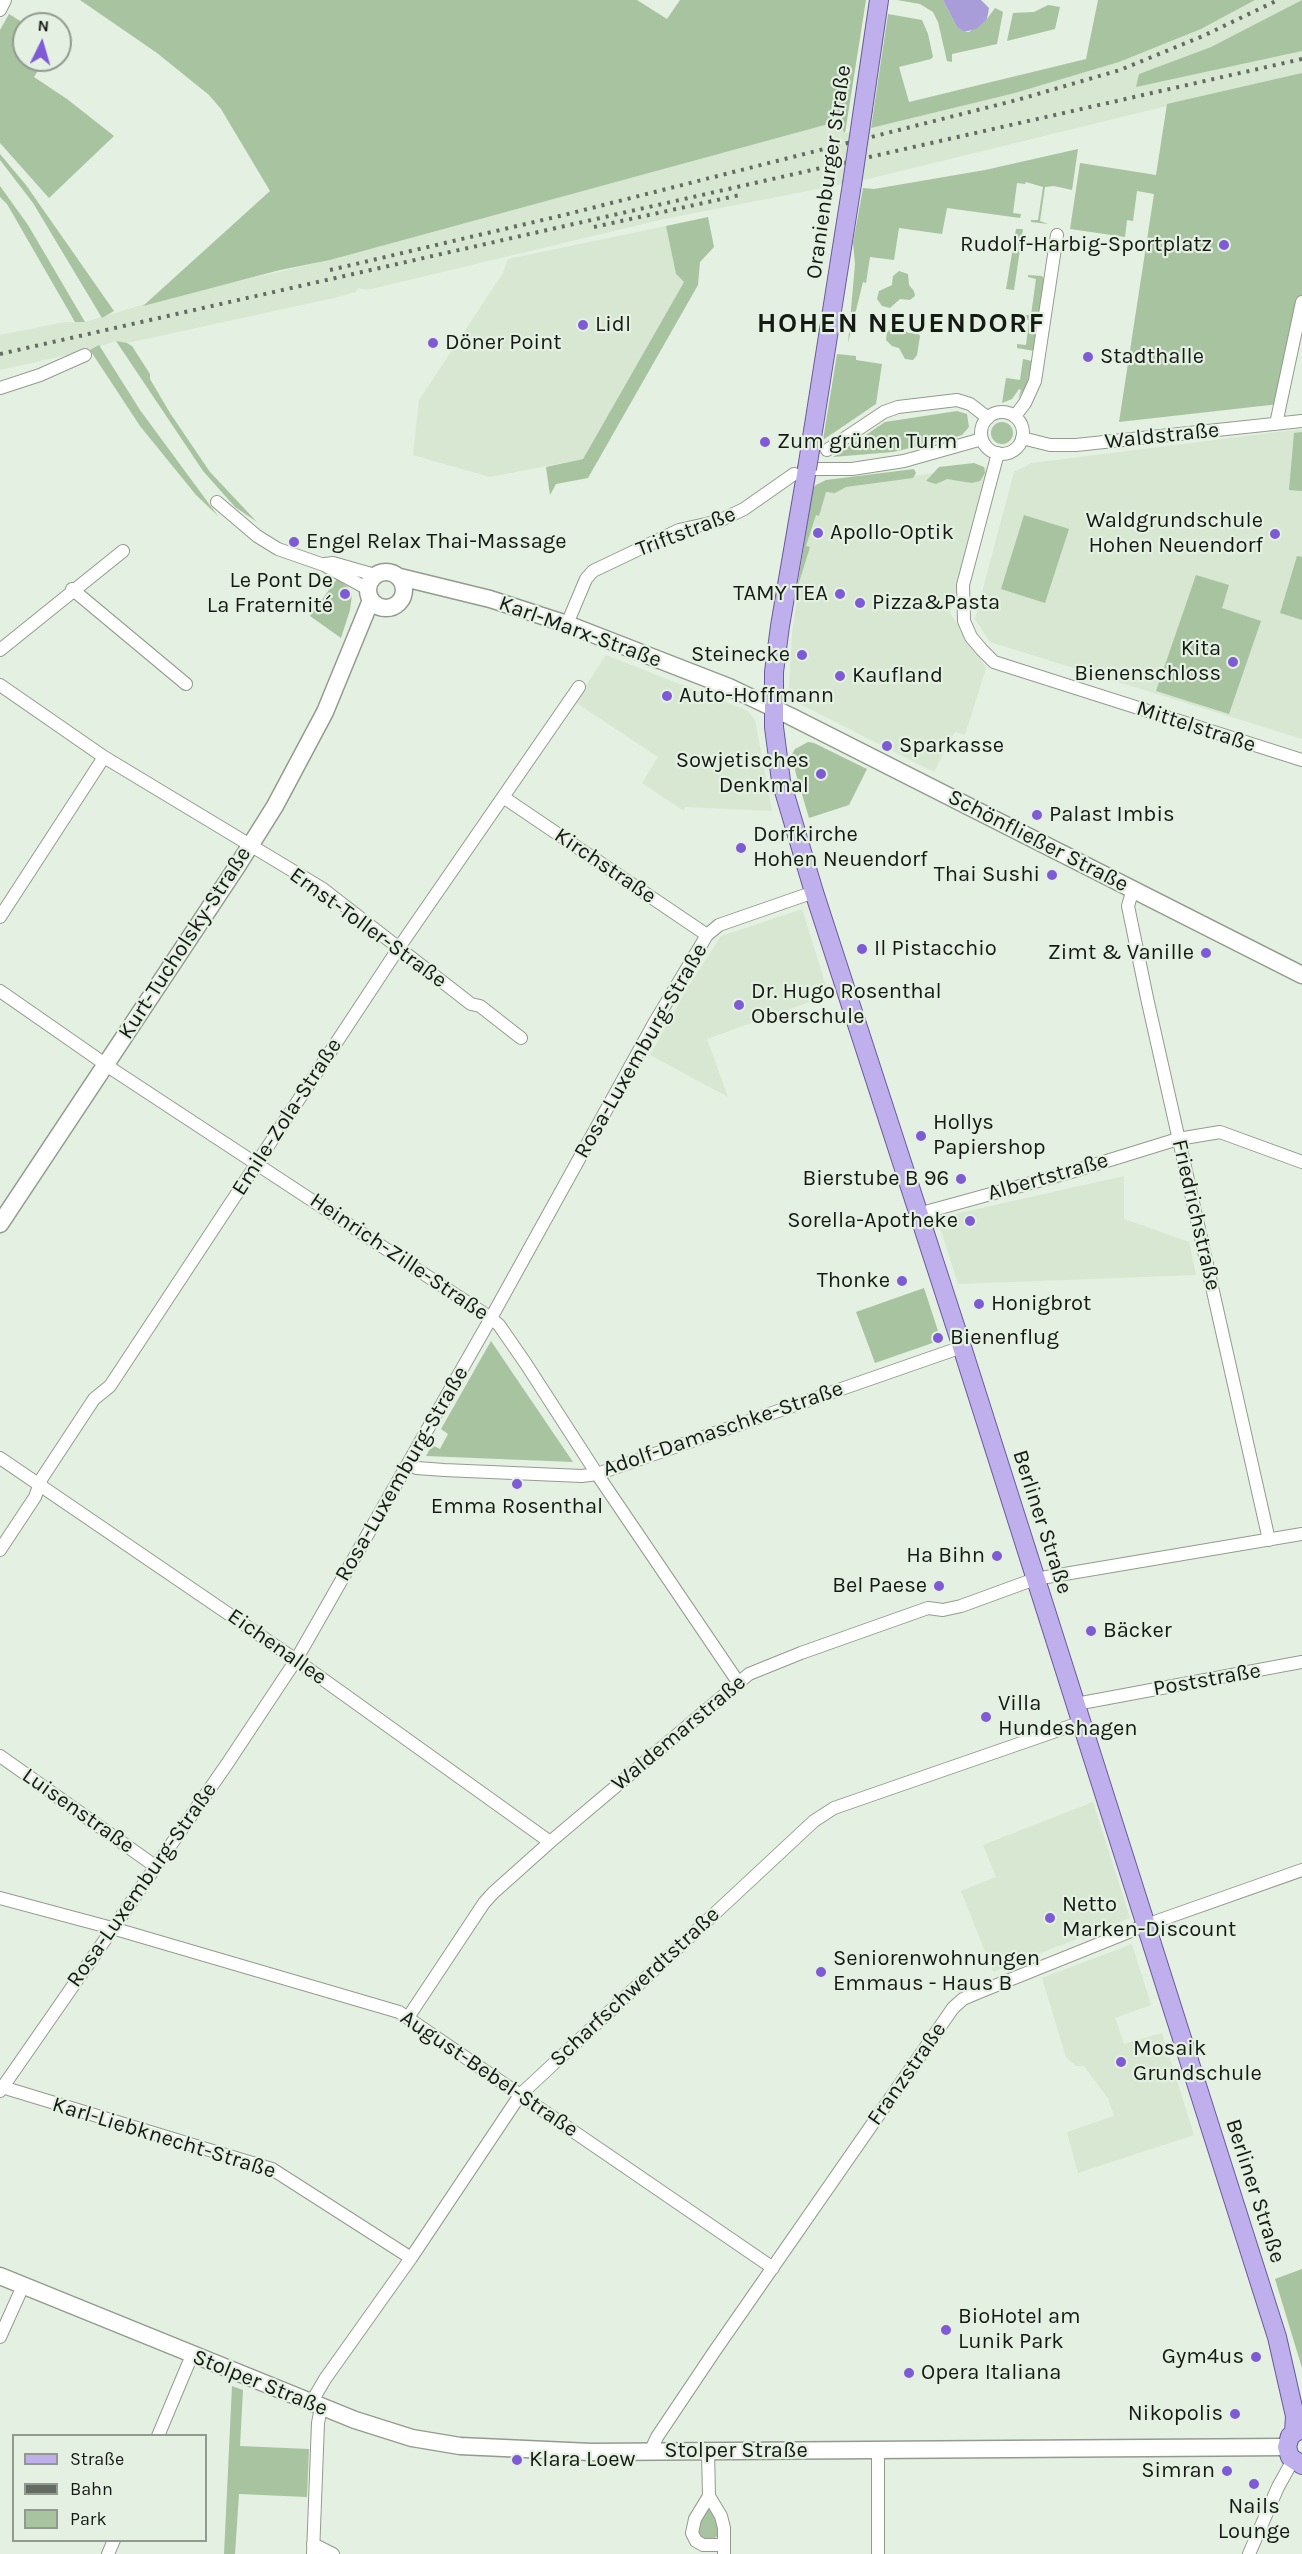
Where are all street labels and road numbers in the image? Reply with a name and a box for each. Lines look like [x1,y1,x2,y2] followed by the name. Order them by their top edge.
[801,63,857,281] street label: Oranienburger Straße
[1103,417,1221,455] street label: Waldstraße
[633,501,739,563] street label: Triftstraße
[495,590,665,674] street label: Karl-Marx-Straße
[1133,695,1259,759] street label: Mittelstraße
[943,784,1133,898] street label: Schönfließer Straße
[549,822,661,910] street label: Kirchstraße
[113,842,257,1044] street label: Kurt-Tucholsky-Straße
[284,862,452,994] street label: Ernst-Toller-Straße
[569,939,713,1163] street label: Rosa-Luxemburg-Straße
[226,1033,348,1201] street label: Emile-Zola-Straße
[1166,1137,1226,1293] street label: Friedrichstraße
[985,1147,1111,1207] street label: Albertstraße
[305,1187,493,1327] street label: Heinrich-Zille-Straße
[330,1362,474,1586] street label: Rosa-Luxemburg-Straße
[599,1375,847,1483] street label: Adolf-Damaschke-Straße
[1006,1447,1078,1597] street label: Berliner Straße
[222,1603,332,1691] street label: Eichenallee
[1151,1658,1263,1702] street label: Poststraße
[607,1669,751,1797] street label: Waldemarstraße
[17,1763,139,1859] street label: Luisenstraße
[61,1777,223,1993] street label: Rosa-Luxemburg-Straße
[545,1902,725,2072] street label: Scharfschwerdtstraße
[395,2005,583,2143] street label: August-Bebel-Straße
[862,2017,952,2131] street label: Franzstraße
[49,2091,279,2185] street label: Karl-Liebknecht-Straße
[1219,2116,1291,2266] street label: Berliner Straße
[189,2344,331,2422] street label: Stolper Straße
[664,2438,808,2464] street label: Stolper Straße

